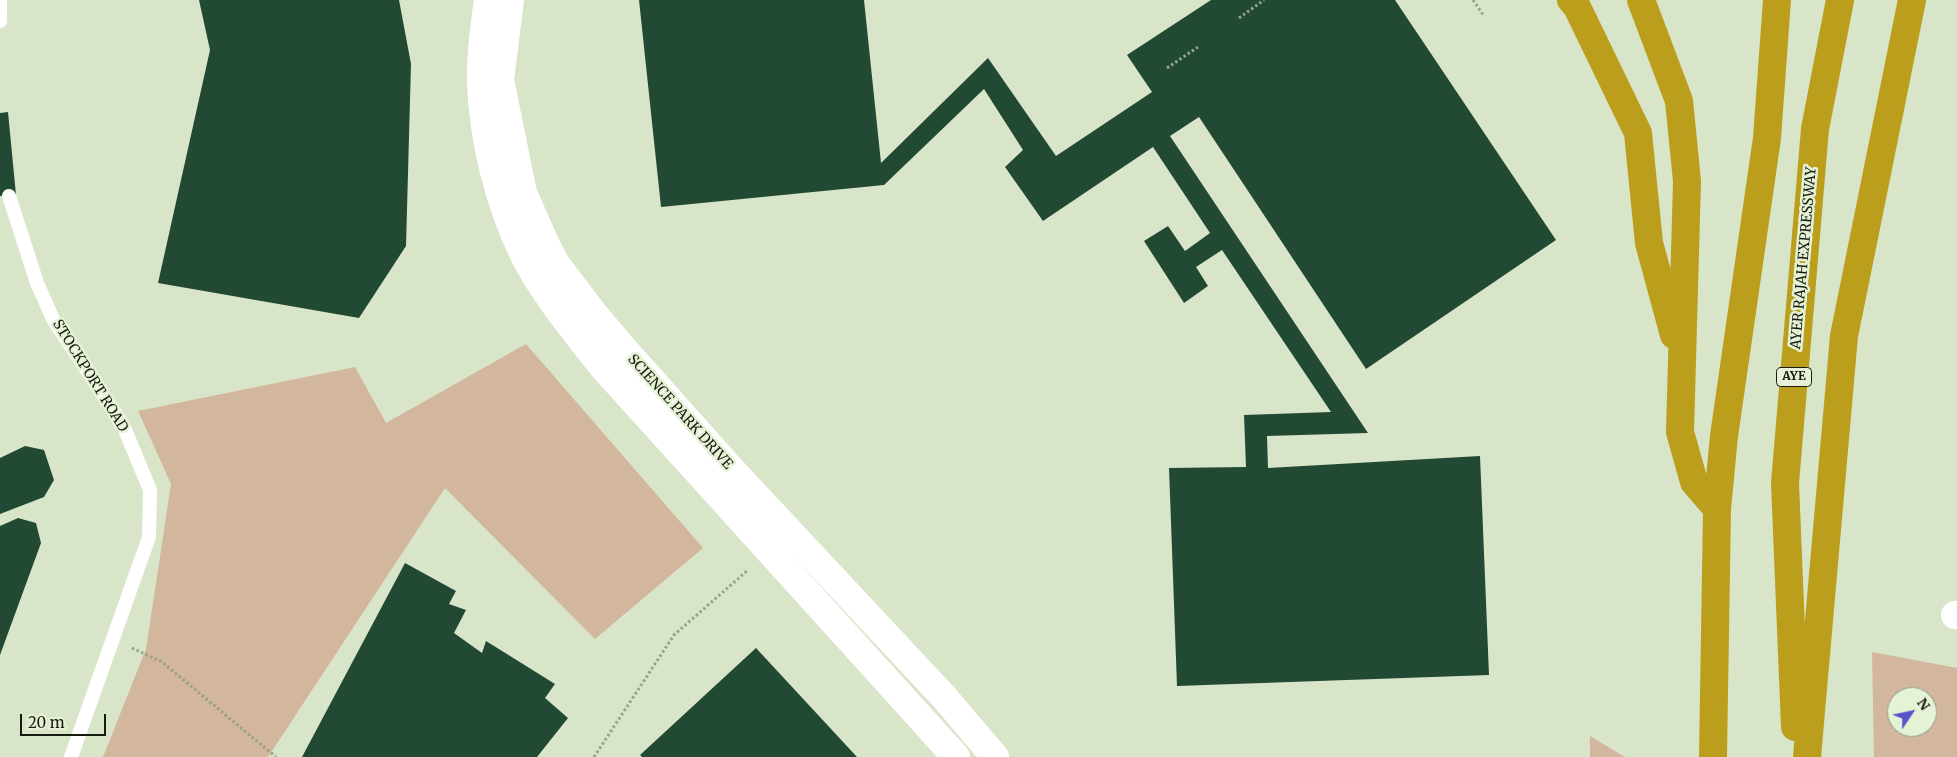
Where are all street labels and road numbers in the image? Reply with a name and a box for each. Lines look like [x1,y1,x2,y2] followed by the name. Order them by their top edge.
[1788,166,1820,350] street label: AYER RAJAH EXPRESSWAY
[49,317,131,435] street label: STOCKPORT ROAD
[624,351,736,473] street label: SCIENCE PARK DRIVE
[1776,368,1812,387] road number: AYE

